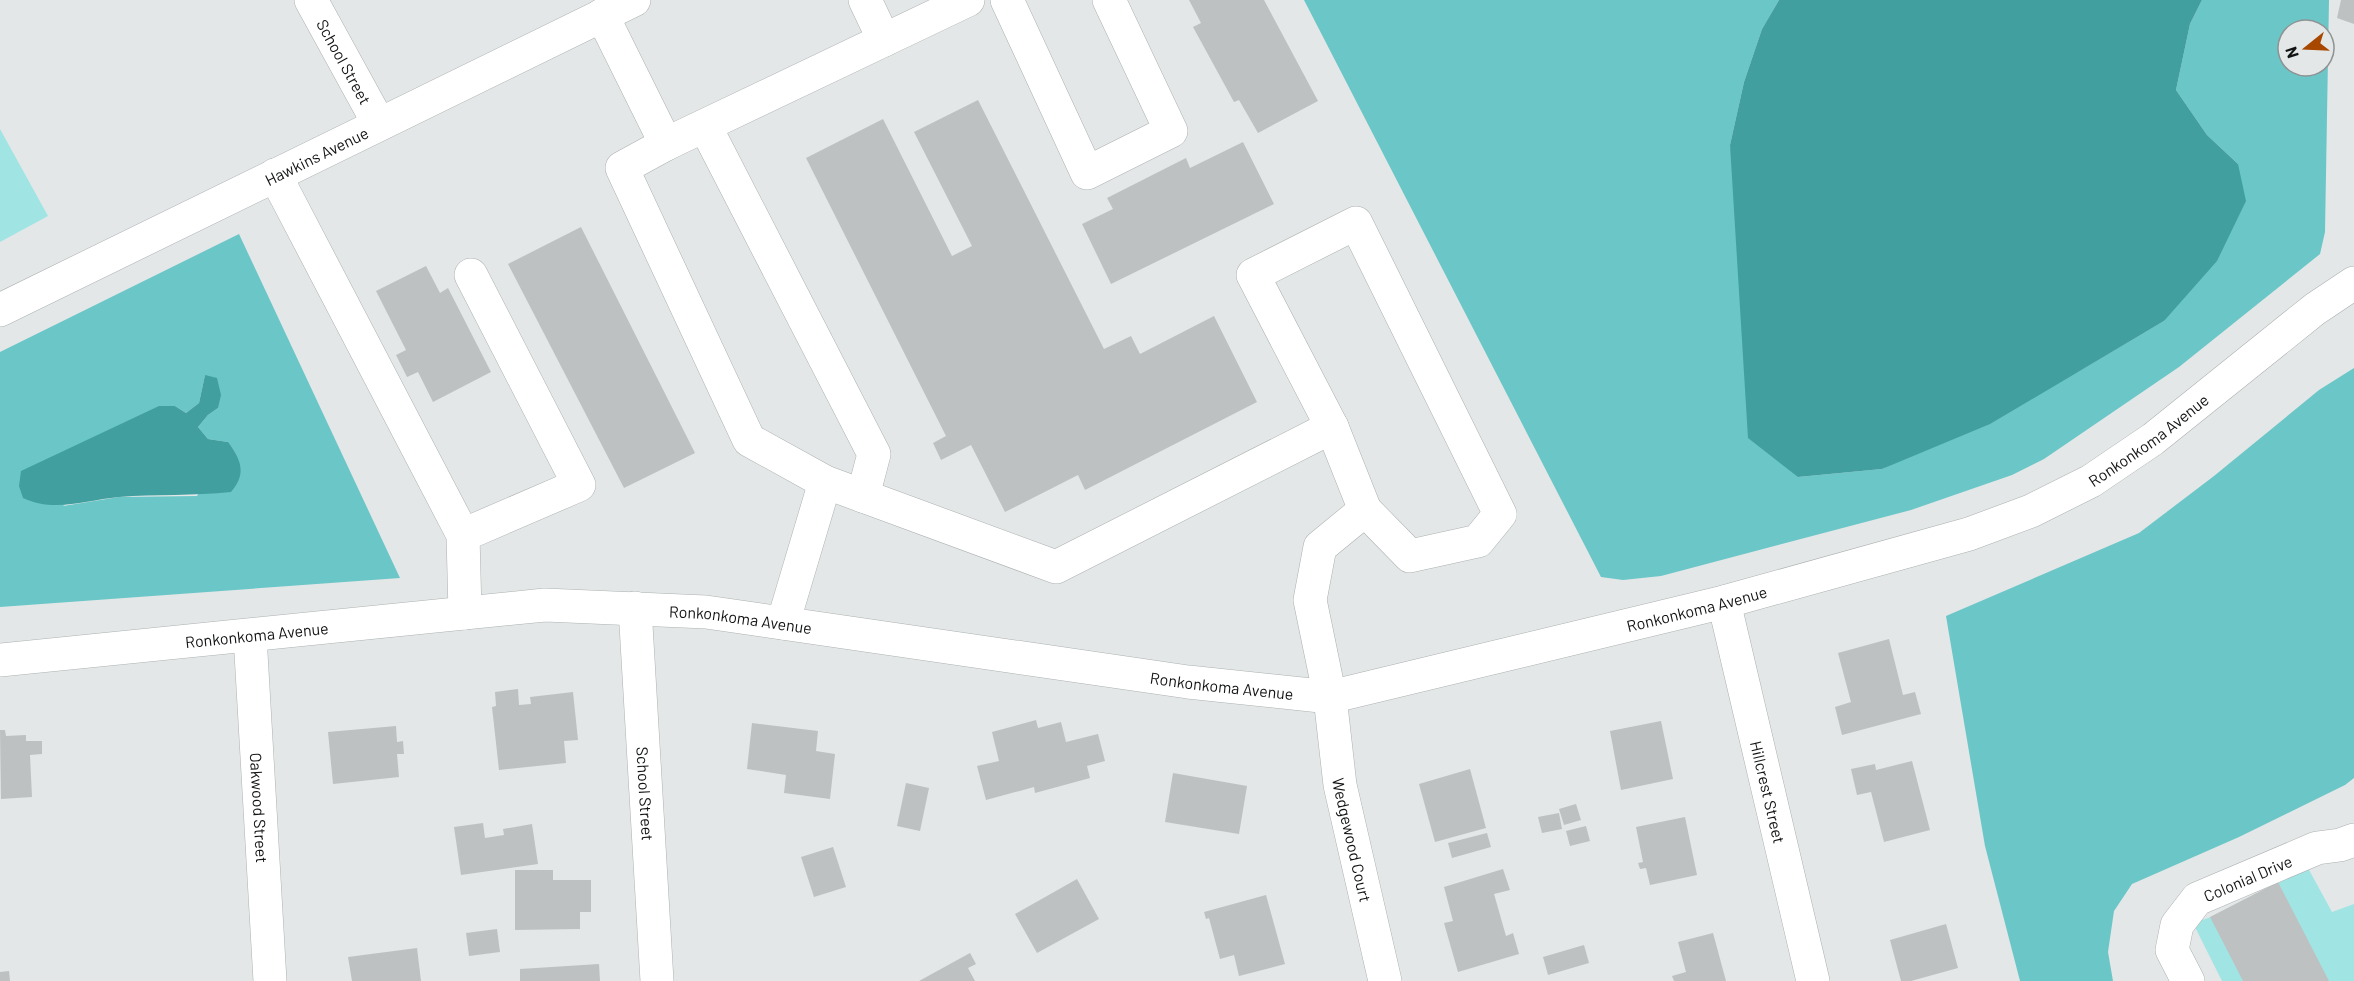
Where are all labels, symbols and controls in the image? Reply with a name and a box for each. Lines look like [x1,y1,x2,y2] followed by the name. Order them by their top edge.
[314,15,376,107] street label: School Street
[2276,18,2336,78] north arrow
[2281,45,2302,61] text: N
[261,122,371,189] street label: Hawkins Avenue
[2084,389,2212,490] street label: Ronkonkoma Avenue
[1624,581,1769,635] street label: Ronkonkoma Avenue
[669,601,813,637] street label: Ronkonkoma Avenue
[184,617,329,651] street label: Ronkonkoma Avenue
[1149,667,1294,703] street label: Ronkonkoma Avenue
[1747,739,1790,845] street label: Hillcrest Street
[634,746,658,841] street label: School Street
[247,752,273,863] street label: Oakwood Street
[1330,777,1376,904] street label: Wedgewood Court
[2200,850,2295,905] street label: Colonial Drive

